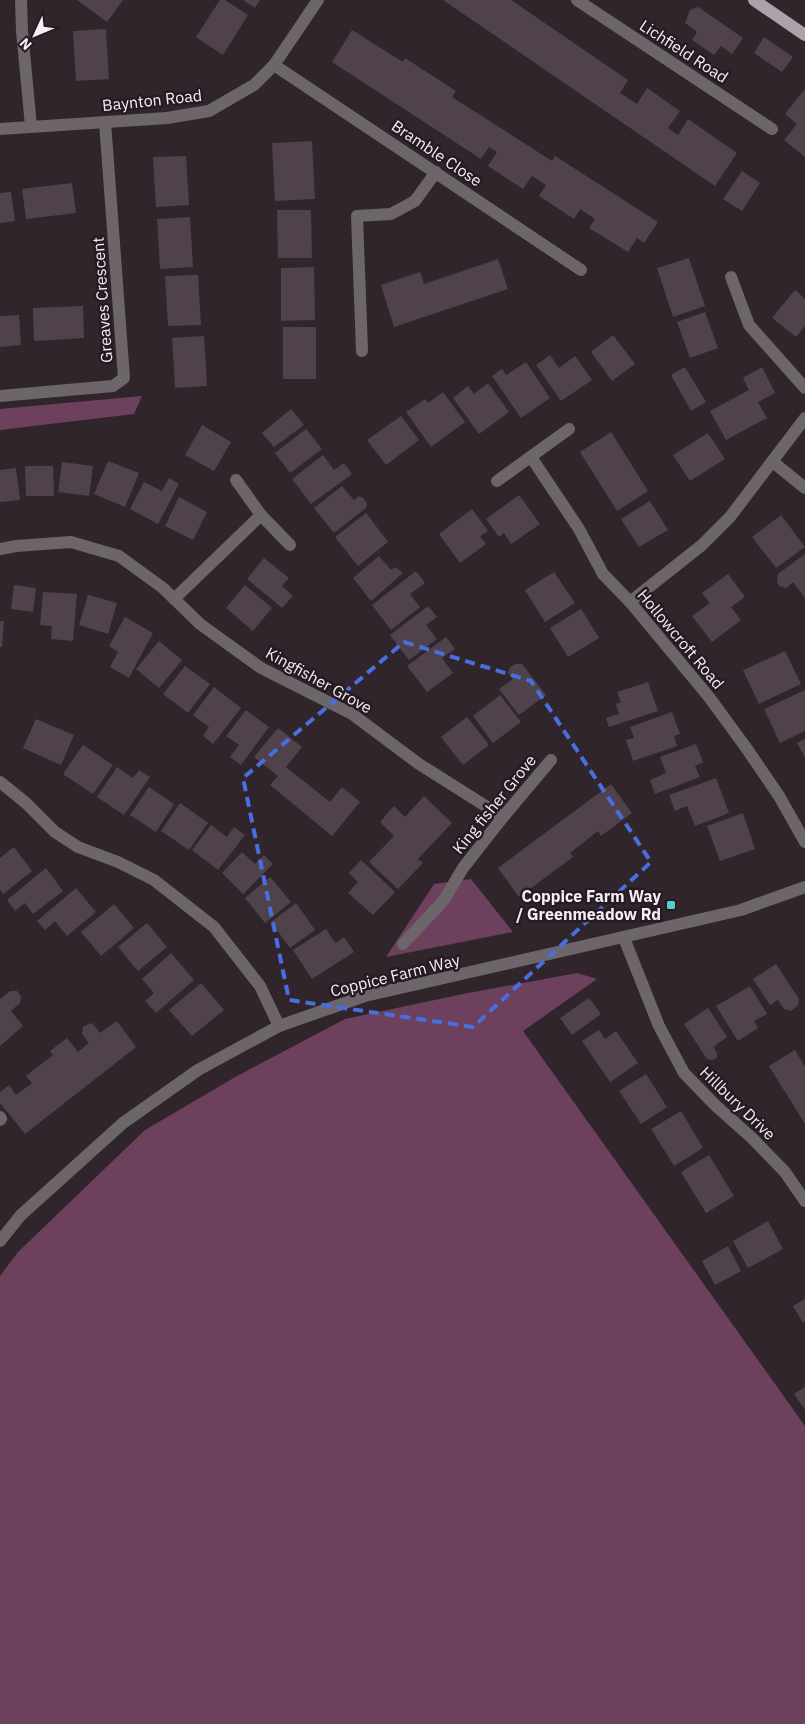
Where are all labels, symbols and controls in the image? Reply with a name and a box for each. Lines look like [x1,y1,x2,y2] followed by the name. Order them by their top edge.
[10,10,60,60] north arrow
[636,15,732,87] street label: Lichfield Road
[16,34,36,54] text: N
[101,85,203,115] street label: Baynton Road
[388,115,486,191] street label: Bramble Close
[88,236,116,364] street label: Greaves Crescent
[633,585,729,693] street label: Hollowcroft Road
[262,643,376,718] street label: Kingfisher Grove
[448,750,540,858] street label: King fisher Grove
[516,886,661,924] place label: Coppice Farm Way / Greenmeadow Rd
[665,899,677,911] marker: Coppice Farm Way / Greenmeadow Rd
[328,949,462,1001] street label: Coppice Farm Way
[696,1062,780,1144] street label: Hillbury Drive

